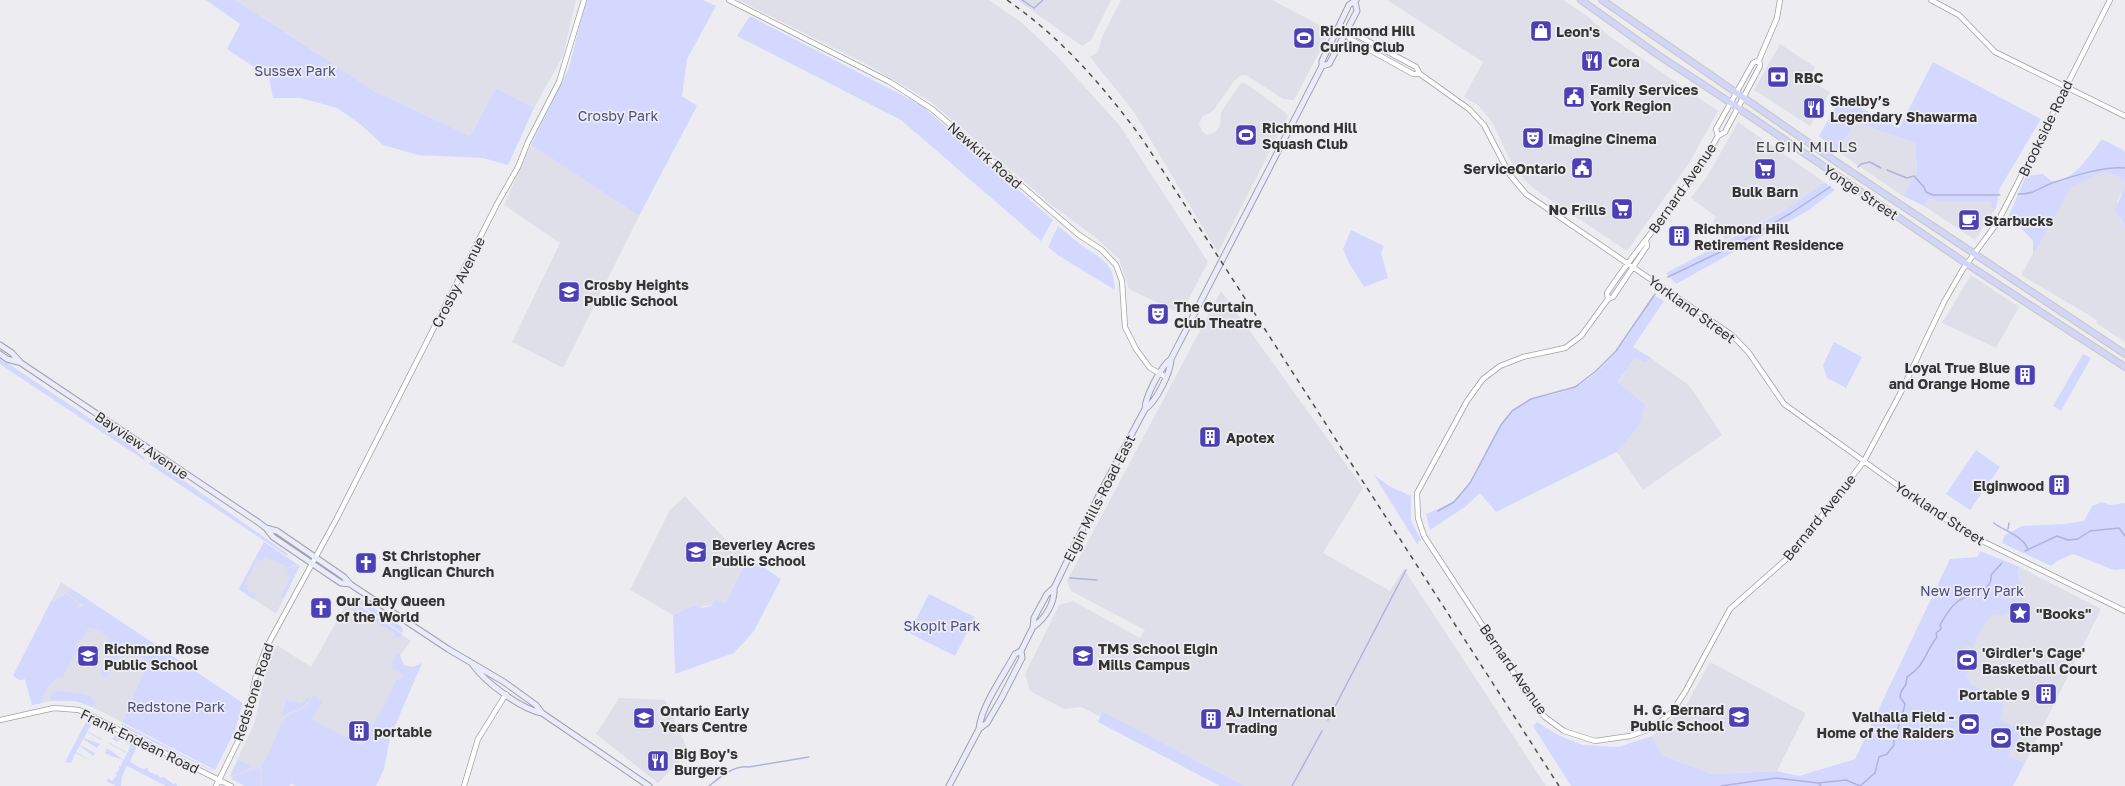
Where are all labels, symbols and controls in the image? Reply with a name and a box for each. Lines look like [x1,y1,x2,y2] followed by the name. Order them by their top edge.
[1528,18,1554,44] shop icon: Leon's
[1320,22,1415,55] place label: Richmond Hill Curling Club
[1556,23,1600,40] place label: Leon's
[1291,25,1317,51] sports icon: Richmond Hill Curling Club
[1579,48,1605,74] restaurant icon: Cora
[1608,53,1640,70] place label: Cora
[254,62,336,79] park label: Sussex Park
[1765,64,1791,90] bank icon: RBC
[1794,69,1824,86] place label: RBC
[2014,77,2076,179] street label: Brookside Road
[1590,81,1699,114] place label: Family Services York Region
[1561,84,1587,110] public building icon: Family Services York Region
[1830,92,1977,125] place label: Shelby’s Legendary Shawarma
[1801,95,1827,121] restaurant icon: Shelby’s Legendary Shawarma
[578,107,658,124] park label: Crosby Park
[944,118,1026,192] street label: Newkirk Road
[1262,119,1357,152] place label: Richmond Hill Squash Club
[1233,122,1259,148] sports icon: Richmond Hill Squash Club
[1520,125,1546,151] theatre icon: Imagine Cinema
[1548,130,1657,147] place label: Imagine Cinema
[1756,137,1858,155] district label: ELGIN MILLS
[1645,140,1719,236] street label: Bernard Avenue
[1569,155,1595,181] public building icon: ServiceOntario
[1752,156,1778,182] supermarket icon: Bulk Barn
[1463,160,1566,177] place label: ServiceOntario
[1820,161,1902,223] street label: Yonge Street
[1732,183,1798,200] place label: Bulk Barn
[1609,196,1635,222] supermarket icon: No Frills
[1549,201,1606,218] place label: No Frills
[1956,207,1982,233] cafe icon: Starbucks
[1984,212,2053,229] place label: Starbucks
[1694,220,1844,253] place label: Richmond Hill Retirement Residence
[1666,223,1692,249] building icon: Richmond Hill Retirement Residence
[428,234,488,330] street label: Crosby Avenue
[1645,272,1739,346] street label: Yorkland Street
[584,276,689,309] place label: Crosby Heights Public School
[556,279,582,305] school or university icon: Crosby Heights Public School
[1174,298,1262,331] place label: The Curtain Club Theatre
[1145,301,1171,327] theatre icon: The Curtain Club Theatre
[1889,359,2010,392] place label: Loyal True Blue and Orange Home
[2012,362,2038,388] building icon: Loyal True Blue and Orange Home
[92,407,192,483] street label: Bayview Avenue
[1197,424,1223,450] building icon: Apotex
[1226,429,1275,446] place label: Apotex
[1060,432,1138,564] street label: Elgin Mills Road East
[1779,470,1859,564] street label: Bernard Avenue
[2046,472,2072,498] building icon: Elginwood
[1973,477,2044,494] place label: Elginwood
[1892,478,1988,548] street label: Yorkland Street
[712,536,816,569] place label: Beverley Acres Public School
[683,539,709,565] school or university icon: Beverley Acres Public School
[382,547,494,580] place label: St Christopher Anglican Church
[353,550,379,576] church icon: St Christopher Anglican Church
[1920,582,2024,599] park label: New Berry Park
[336,592,445,625] place label: Our Lady Queen of the World
[308,595,334,621] church icon: Our Lady Queen of the World
[2007,600,2033,626] place icon: "Books"
[2036,605,2091,622] place label: "Books"
[904,617,980,634] park label: Skopit Park
[1477,621,1551,717] street label: Bernard Avenue
[104,640,209,673] place label: Richmond Rose Public School
[1098,640,1218,673] place label: TMS School Elgin Mills Campus
[229,641,277,743] street label: Redstone Road
[75,643,101,669] school or university icon: Richmond Rose Public School
[1070,643,1096,669] school or university icon: TMS School Elgin Mills Campus
[1982,644,2097,677] place label: 'Girdler's Cage' Basketball Court
[1954,647,1980,673] sports icon: 'Girdler's Cage' Basketball Court
[2033,681,2059,707] building icon: Portable 9
[1959,686,2030,703] place label: Portable 9
[127,698,225,715] park label: Redstone Park
[1630,701,1724,734] place label: H. G. Bernard Public School
[660,702,750,735] place label: Ontario Early Years Centre
[1226,703,1336,736] place label: AJ International Trading
[1726,704,1752,730] school or university icon: H. G. Bernard Public School
[78,705,202,777] street label: Frank Endean Road
[631,705,657,731] school or university icon: Ontario Early Years Centre
[1198,706,1224,732] building icon: AJ International Trading
[1817,708,1954,741] place label: Valhalla Field - Home of the Raiders
[1956,711,1982,737] sports icon: Valhalla Field - Home of the Raiders
[346,718,372,744] building icon: portable
[2016,722,2102,755] place label: 'the Postage Stamp'
[374,723,432,740] place label: portable
[1988,725,2014,751] sports icon: 'the Postage Stamp'
[674,745,738,778] place label: Big Boy's Burgers
[645,748,671,774] restaurant icon: Big Boy's Burgers

